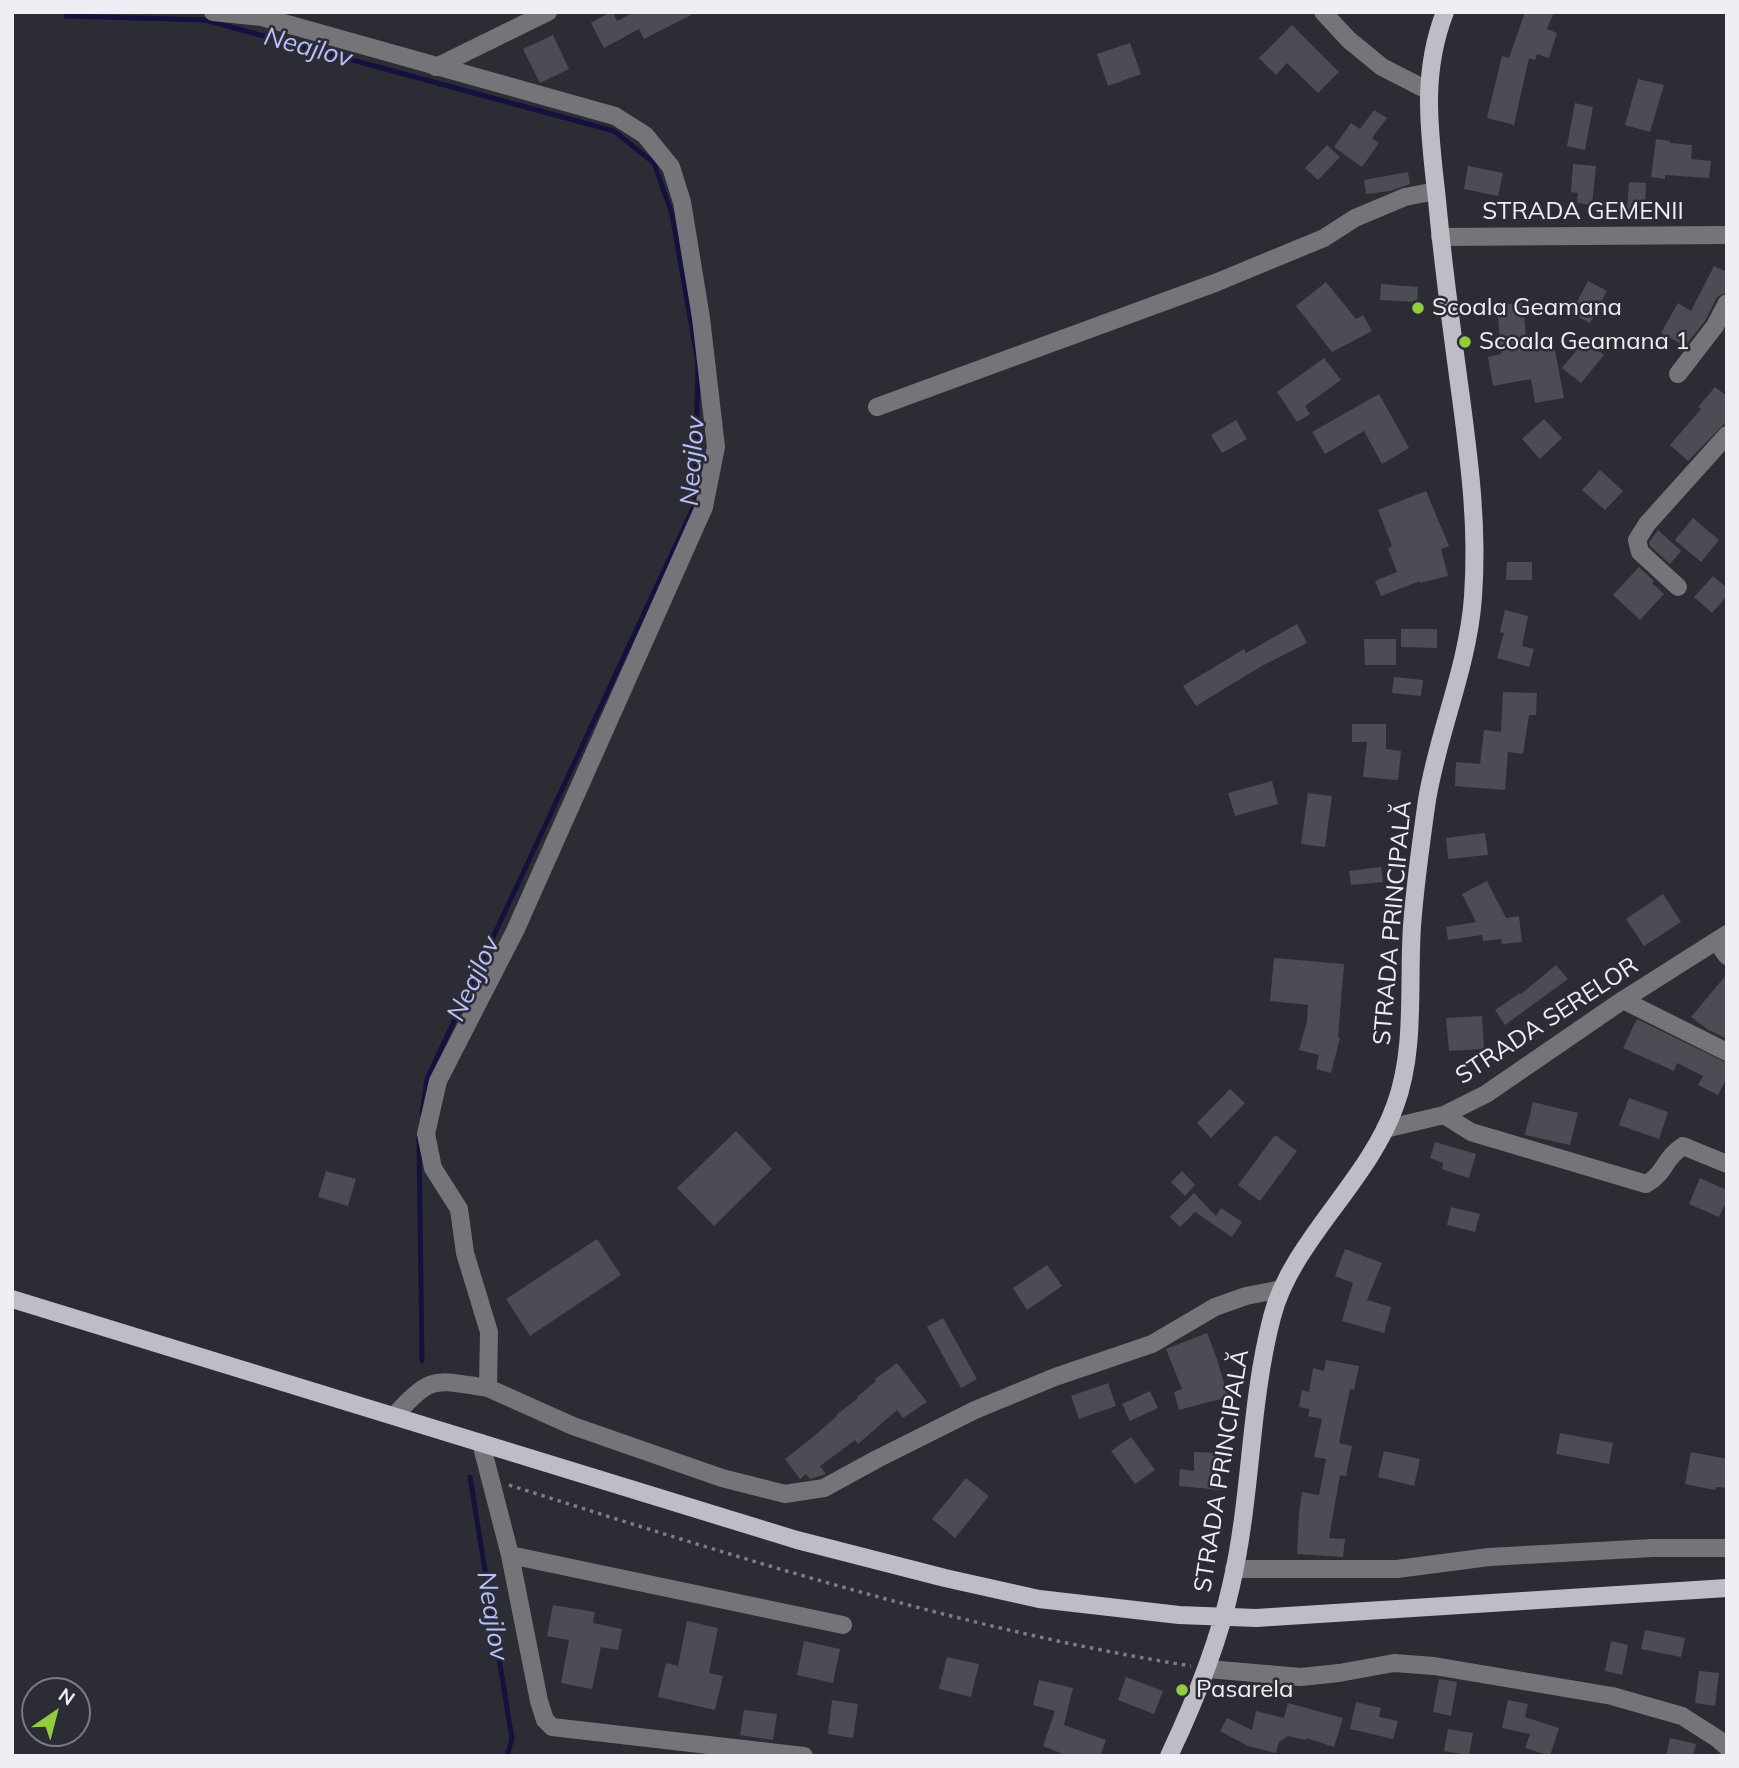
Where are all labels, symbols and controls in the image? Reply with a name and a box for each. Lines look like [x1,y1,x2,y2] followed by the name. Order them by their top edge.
[260,21,356,75] water label: Neajlov
[1482,198,1684,226] street label: STRADA GEMENII
[1432,294,1622,322] place label: Scoala Geamana
[1410,300,1426,316] marker: Scoala Geamana
[1479,328,1690,356] place label: Scoala Geamana 1
[1457,334,1473,350] marker: Scoala Geamana 1
[674,415,712,507] water label: Neajlov
[1368,800,1418,1046] street label: STRADA PRINCIPALĂ
[441,932,507,1026] water label: Neajlov
[1450,951,1644,1091] street label: STRADA SERELOR
[1189,1348,1255,1594] street label: STRADA PRINCIPALĂ
[470,1569,514,1663] water label: Neajlov
[1196,1676,1293,1704] place label: Pasarela
[21,1677,91,1747] north arrow
[54,1682,80,1710] text: N
[1174,1682,1190,1698] marker: Pasarela

